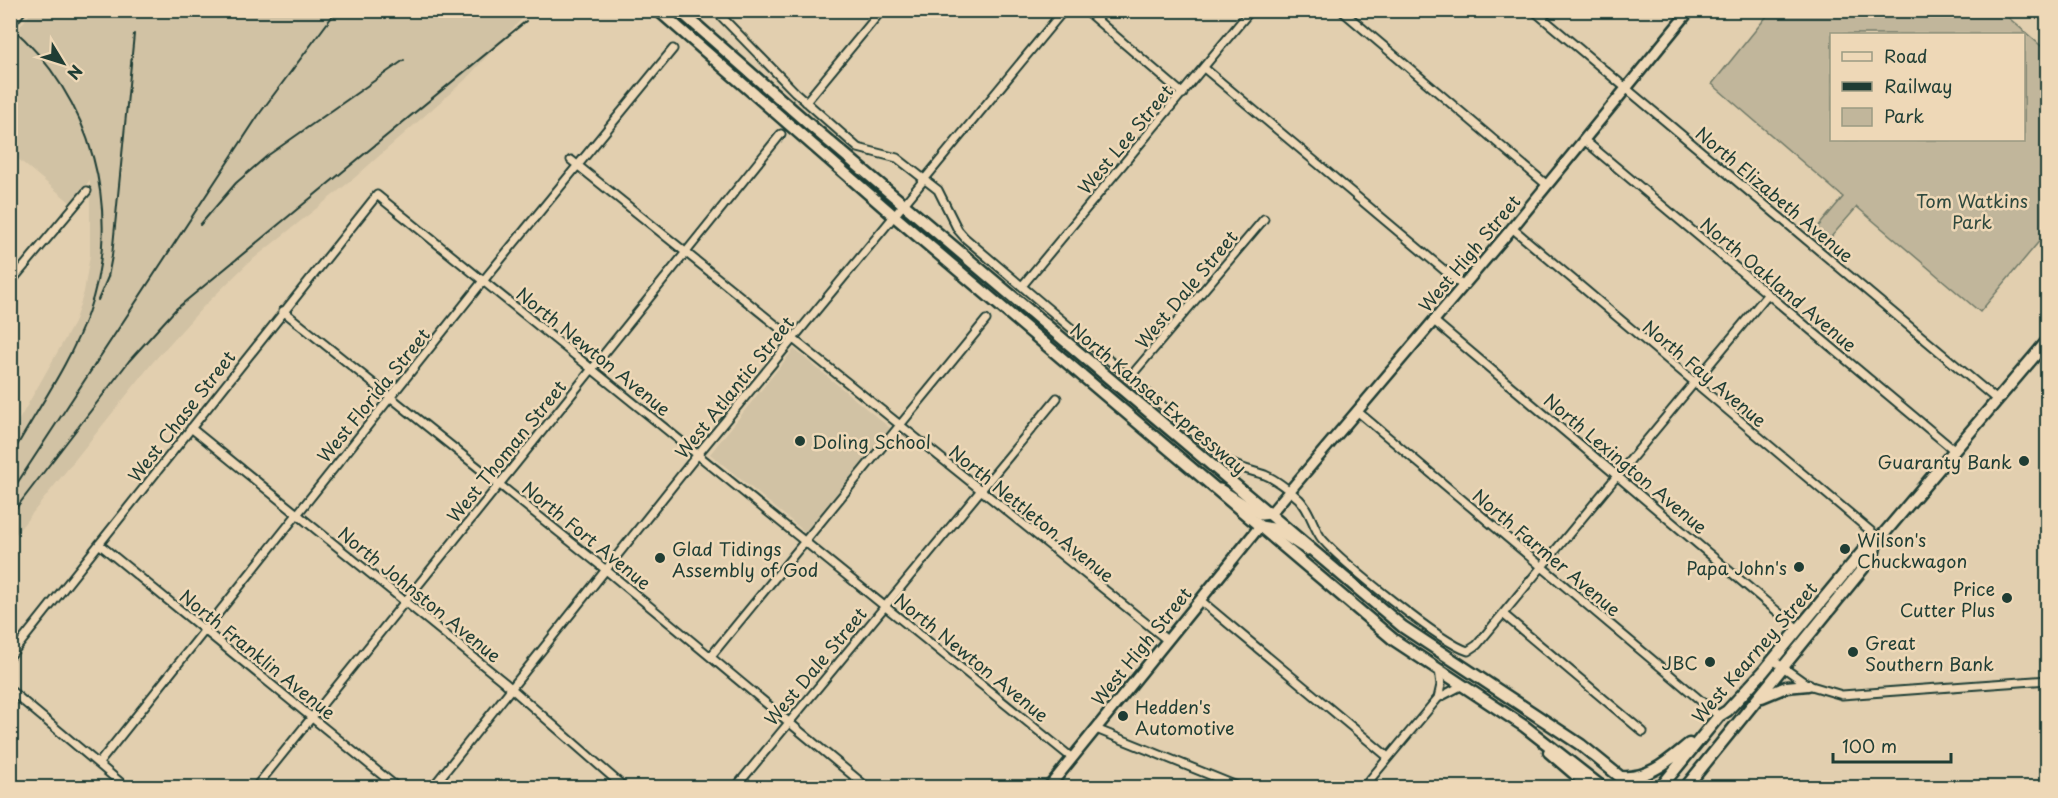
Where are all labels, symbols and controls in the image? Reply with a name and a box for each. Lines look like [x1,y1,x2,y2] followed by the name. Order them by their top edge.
[33,33,93,93] north arrow
[1830,33,2025,141] legend
[1884,42,1928,69] text: Road
[62,60,89,85] text: N
[1884,72,1952,99] text: Railway
[1071,78,1179,200] street label: West Lee Street
[1884,102,1924,129] text: Park
[1690,120,1860,268] street label: North Elizabeth Avenue
[1916,187,2028,235] park label: Tom Watkins Park
[1412,188,1526,318] street label: West High Street
[1695,210,1863,358] street label: North Oakland Avenue
[1128,224,1244,354] street label: West Dale Street
[511,280,677,422] street label: North Newton Avenue
[668,310,800,464] street label: West Atlantic Street
[1637,313,1773,433] street label: North Fay Avenue
[1065,316,1253,480] street label: North Kansas Expressway
[310,322,436,468] street label: West Florida Street
[121,344,241,488] street label: West Chase Street
[440,374,572,528] street label: West Thoman Street
[1538,386,1714,540] street label: North Lexington Avenue
[812,428,931,455] place label: Doling School
[793,434,807,448] marker: Doling School
[944,438,1120,588] street label: North Nettleton Avenue
[1878,448,2012,475] place label: Guaranty Bank
[2017,454,2031,468] marker: Guaranty Bank
[517,475,657,596] street label: North Fort Avenue
[1467,482,1627,622] street label: North Farmer Avenue
[333,520,508,669] street label: North Johnston Avenue
[1857,526,1967,574] place label: Wilson's Chuckwagon
[672,535,818,583] place label: Glad Tidings Assembly of God
[1838,542,1852,556] marker: Wilson's Chuckwagon
[653,551,667,565] marker: Glad Tidings Assembly of God
[1686,554,1787,581] place label: Papa John's
[1792,560,1806,574] marker: Papa John's
[1685,575,1823,729] street label: West Kearney Street
[1900,575,1995,623] place label: Price Cutter Plus
[1085,581,1197,711] street label: West High Street
[174,583,342,726] street label: North Franklin Avenue
[889,586,1055,728] street label: North Newton Avenue
[2000,591,2014,605] marker: Price Cutter Plus
[757,601,873,731] street label: West Dale Street
[1865,629,1994,677] place label: Great Southern Bank
[1846,645,1860,659] marker: Great Southern Bank
[1662,649,1698,676] place label: JBC
[1703,655,1717,669] marker: JBC
[1135,693,1235,741] place label: Hedden's Automotive
[1116,709,1130,723] marker: Hedden's Automotive
[1833,726,1952,764] scale bar
[1842,732,1897,759] text: 100 m

